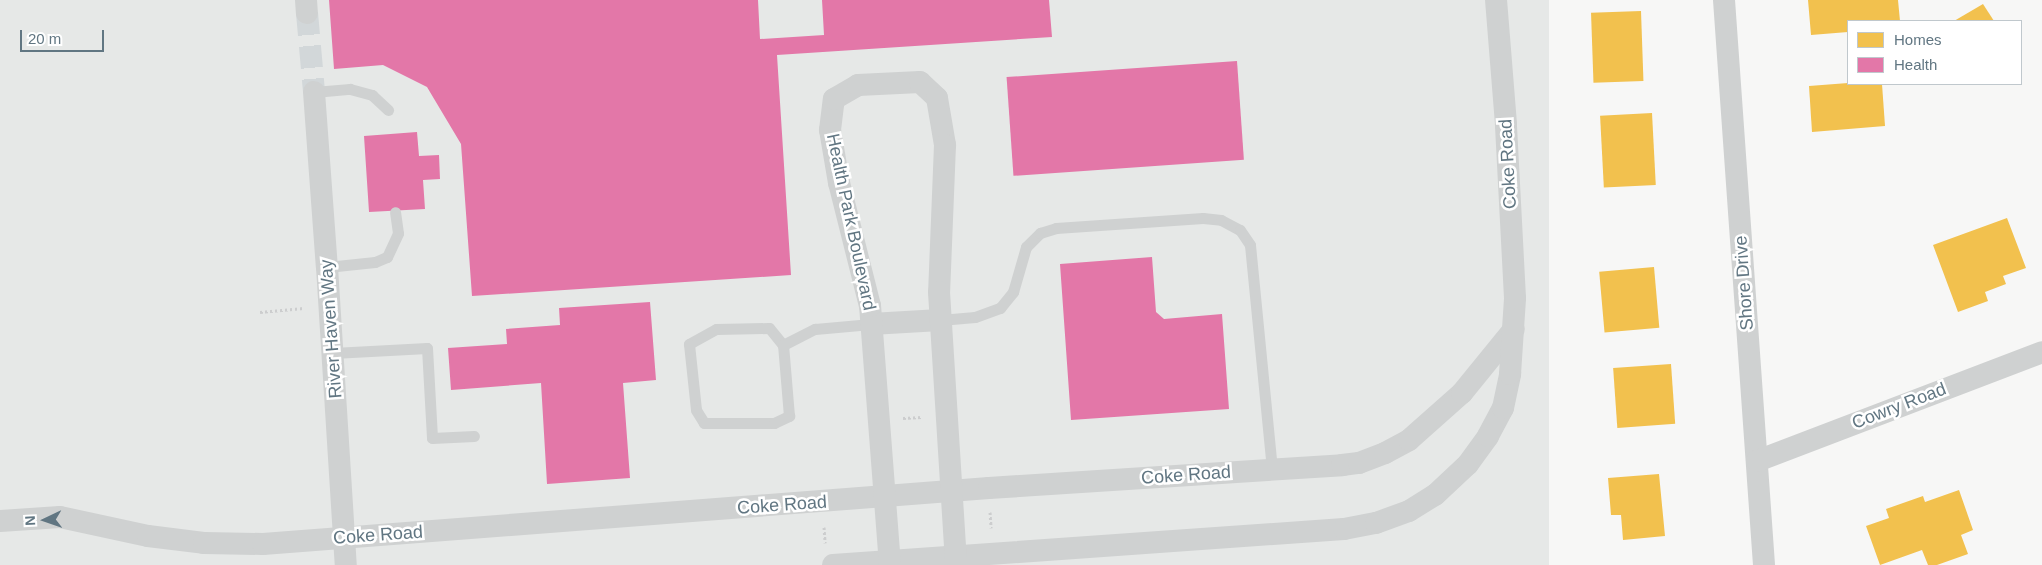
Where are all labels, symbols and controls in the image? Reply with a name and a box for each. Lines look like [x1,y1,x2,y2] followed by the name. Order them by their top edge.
[22,20,106,52] scale bar
[1847,20,2022,85] legend
[28,30,61,47] text: 20 m
[1894,31,1942,48] text: Homes
[1894,56,1937,73] text: Health
[1495,118,1521,210] street label: Coke Road
[822,132,880,312] street label: Health Park Boulevard
[1730,235,1758,331] street label: Shore Drive
[315,259,347,399] street label: River Haven Way
[1849,378,1949,434] street label: Cowry Road
[1140,461,1232,489] street label: Coke Road
[736,491,828,519] street label: Coke Road
[20,495,70,545] north arrow
[22,515,38,526] text: N
[332,521,424,549] street label: Coke Road

